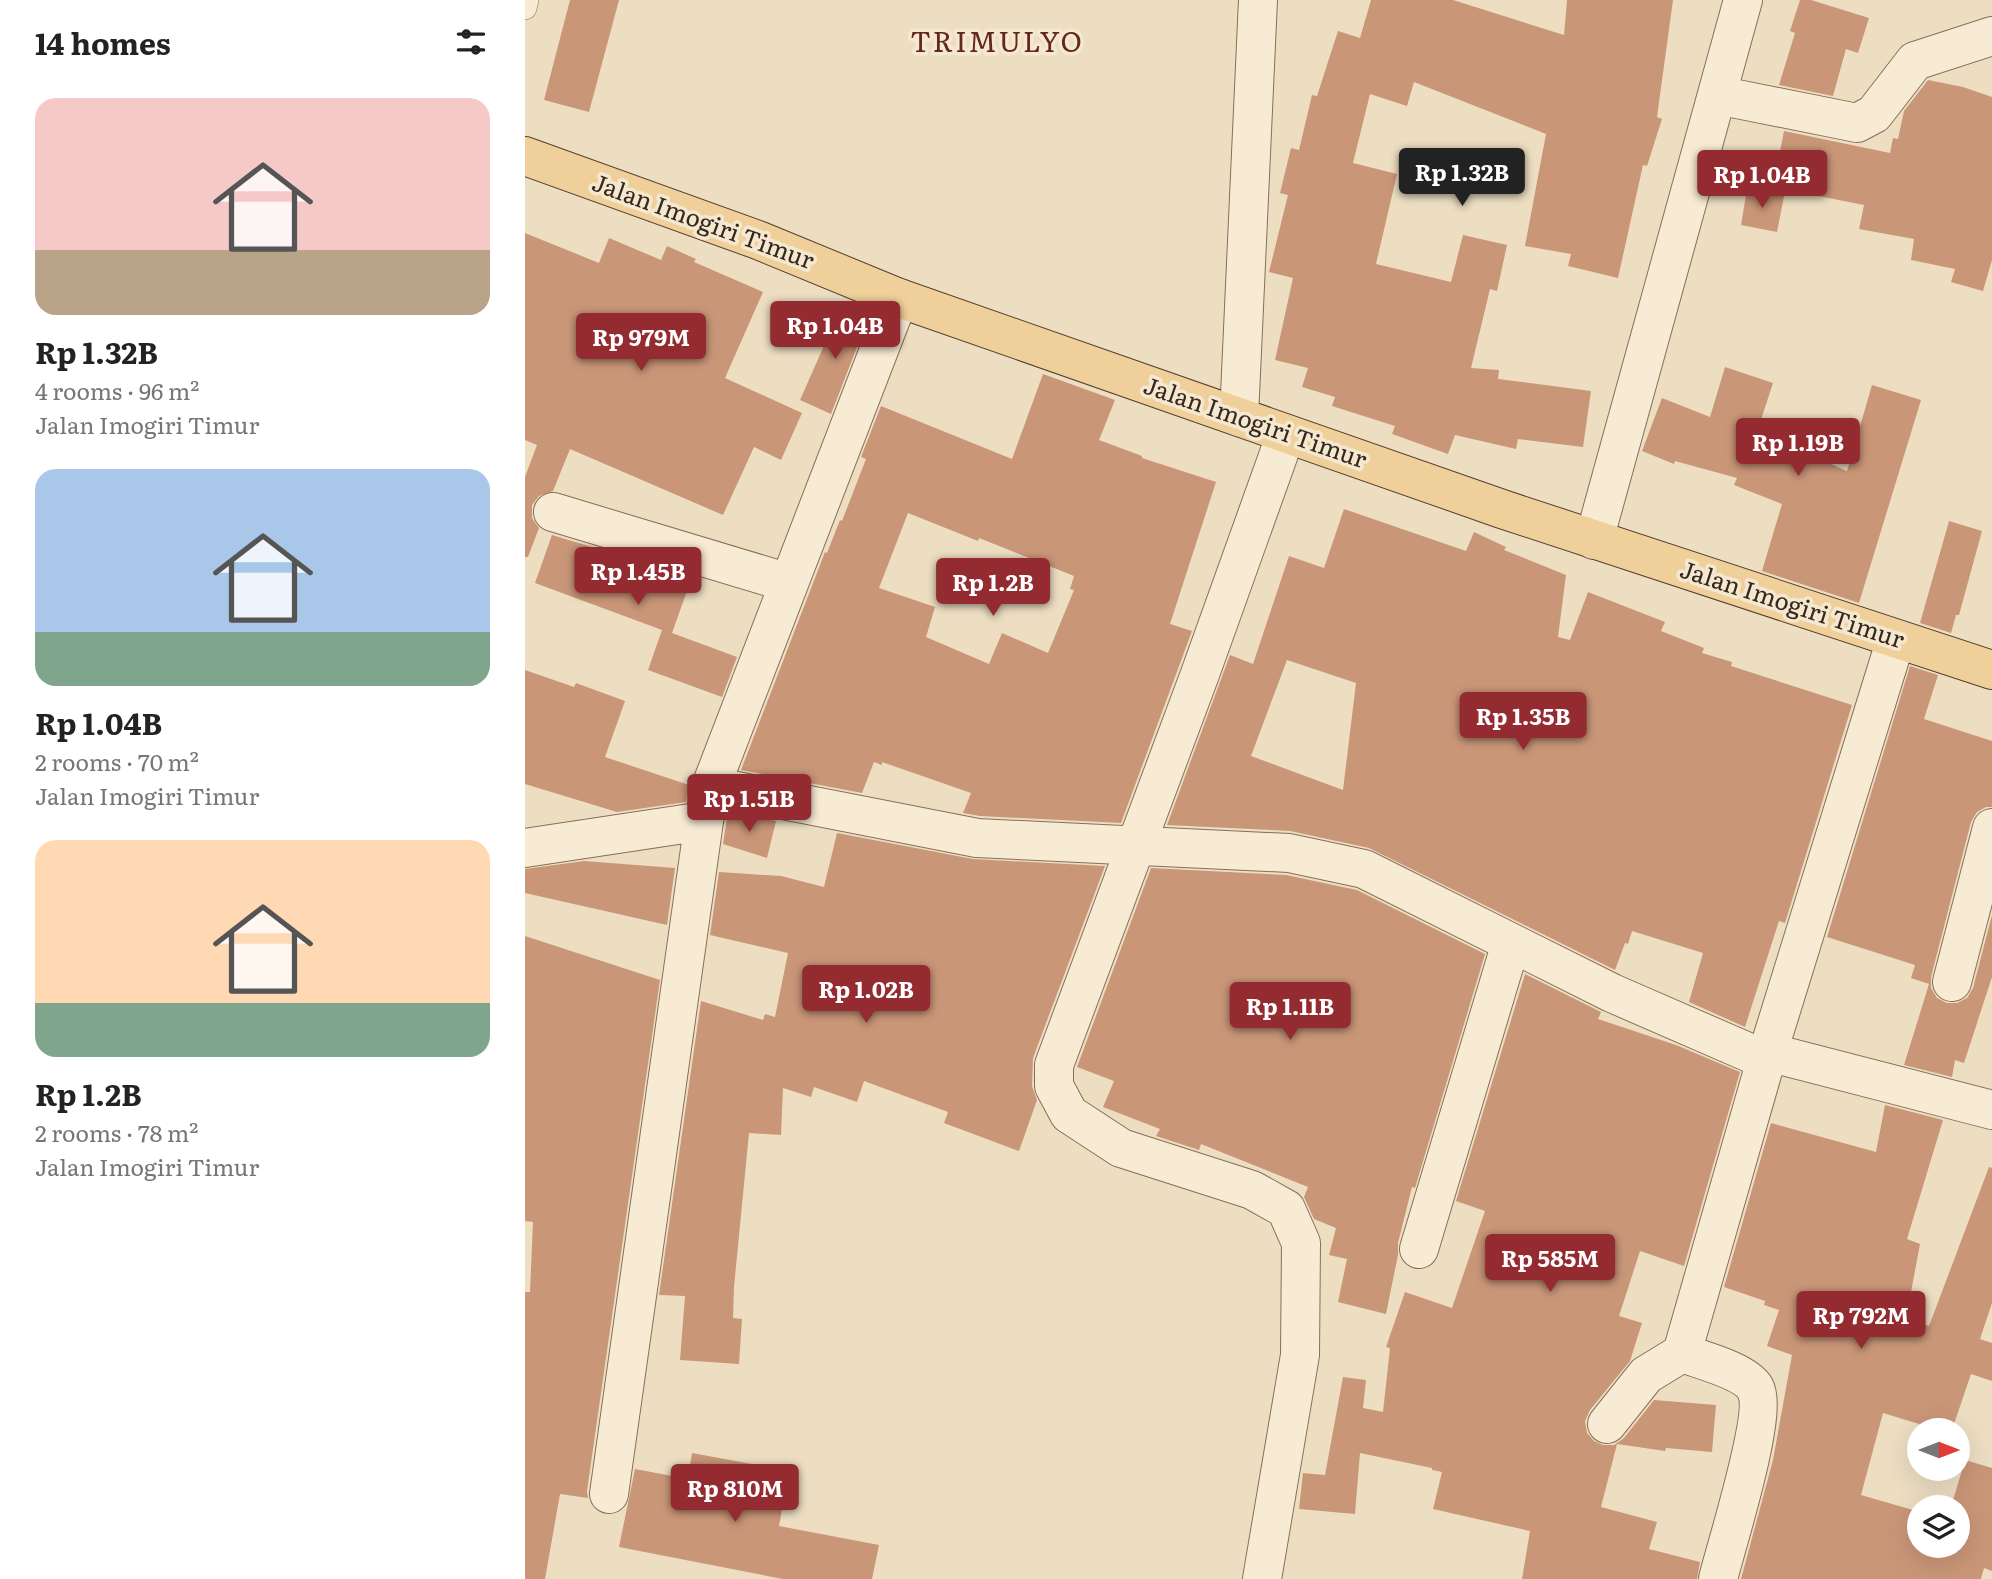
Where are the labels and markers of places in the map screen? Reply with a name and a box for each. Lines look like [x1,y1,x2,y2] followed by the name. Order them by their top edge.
[1390,148,1534,208] pin: Rp 1.32B
[1690,150,1834,210] pin: Rp 1.04B
[763,302,907,361] pin: Rp 1.04B
[576,314,706,373] pin: Rp 979M
[1726,419,1870,478] pin: Rp 1.19B
[566,548,710,607] pin: Rp 1.45B
[928,558,1058,618] pin: Rp 1.2B
[1451,692,1595,752] pin: Rp 1.35B
[677,774,821,834] pin: Rp 1.51B
[794,965,938,1025] pin: Rp 1.02B
[1218,982,1362,1042] pin: Rp 1.11B
[1485,1234,1615,1294] pin: Rp 585M
[1796,1292,1926,1351] pin: Rp 792M
[670,1464,800,1524] pin: Rp 810M

